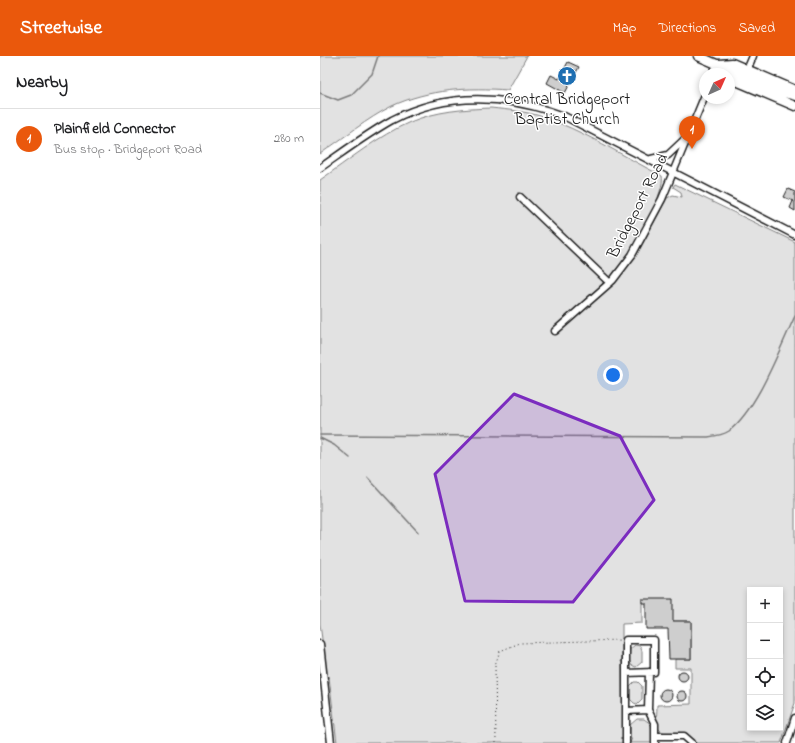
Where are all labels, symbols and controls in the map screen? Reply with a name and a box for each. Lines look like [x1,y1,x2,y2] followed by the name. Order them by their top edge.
[20,15,102,42] text: Streetwise
[613,18,636,39] text: Map
[658,18,716,39] text: Directions
[738,18,775,39] text: Saved
[556,65,578,87] church icon: Central Bridgeport Baptist Church
[699,68,735,104] north arrow
[16,70,68,95] text: Nearby
[504,87,630,132] place label: Central Bridgeport Baptist Church
[679,116,705,149] pin: 1
[54,118,175,140] text: Plainfield Connector
[27,129,31,148] text: 1
[274,129,304,148] text: 280 m
[54,140,202,159] text: Bus stop · Bridgeport Road
[600,149,677,265] street label: Bridgeport Road
[603,365,623,385] your location
[747,587,783,731] map controls
[747,587,783,623] button: +
[747,623,783,659] button: −
[747,659,783,695] button: locate
[747,695,783,731] button: layers

